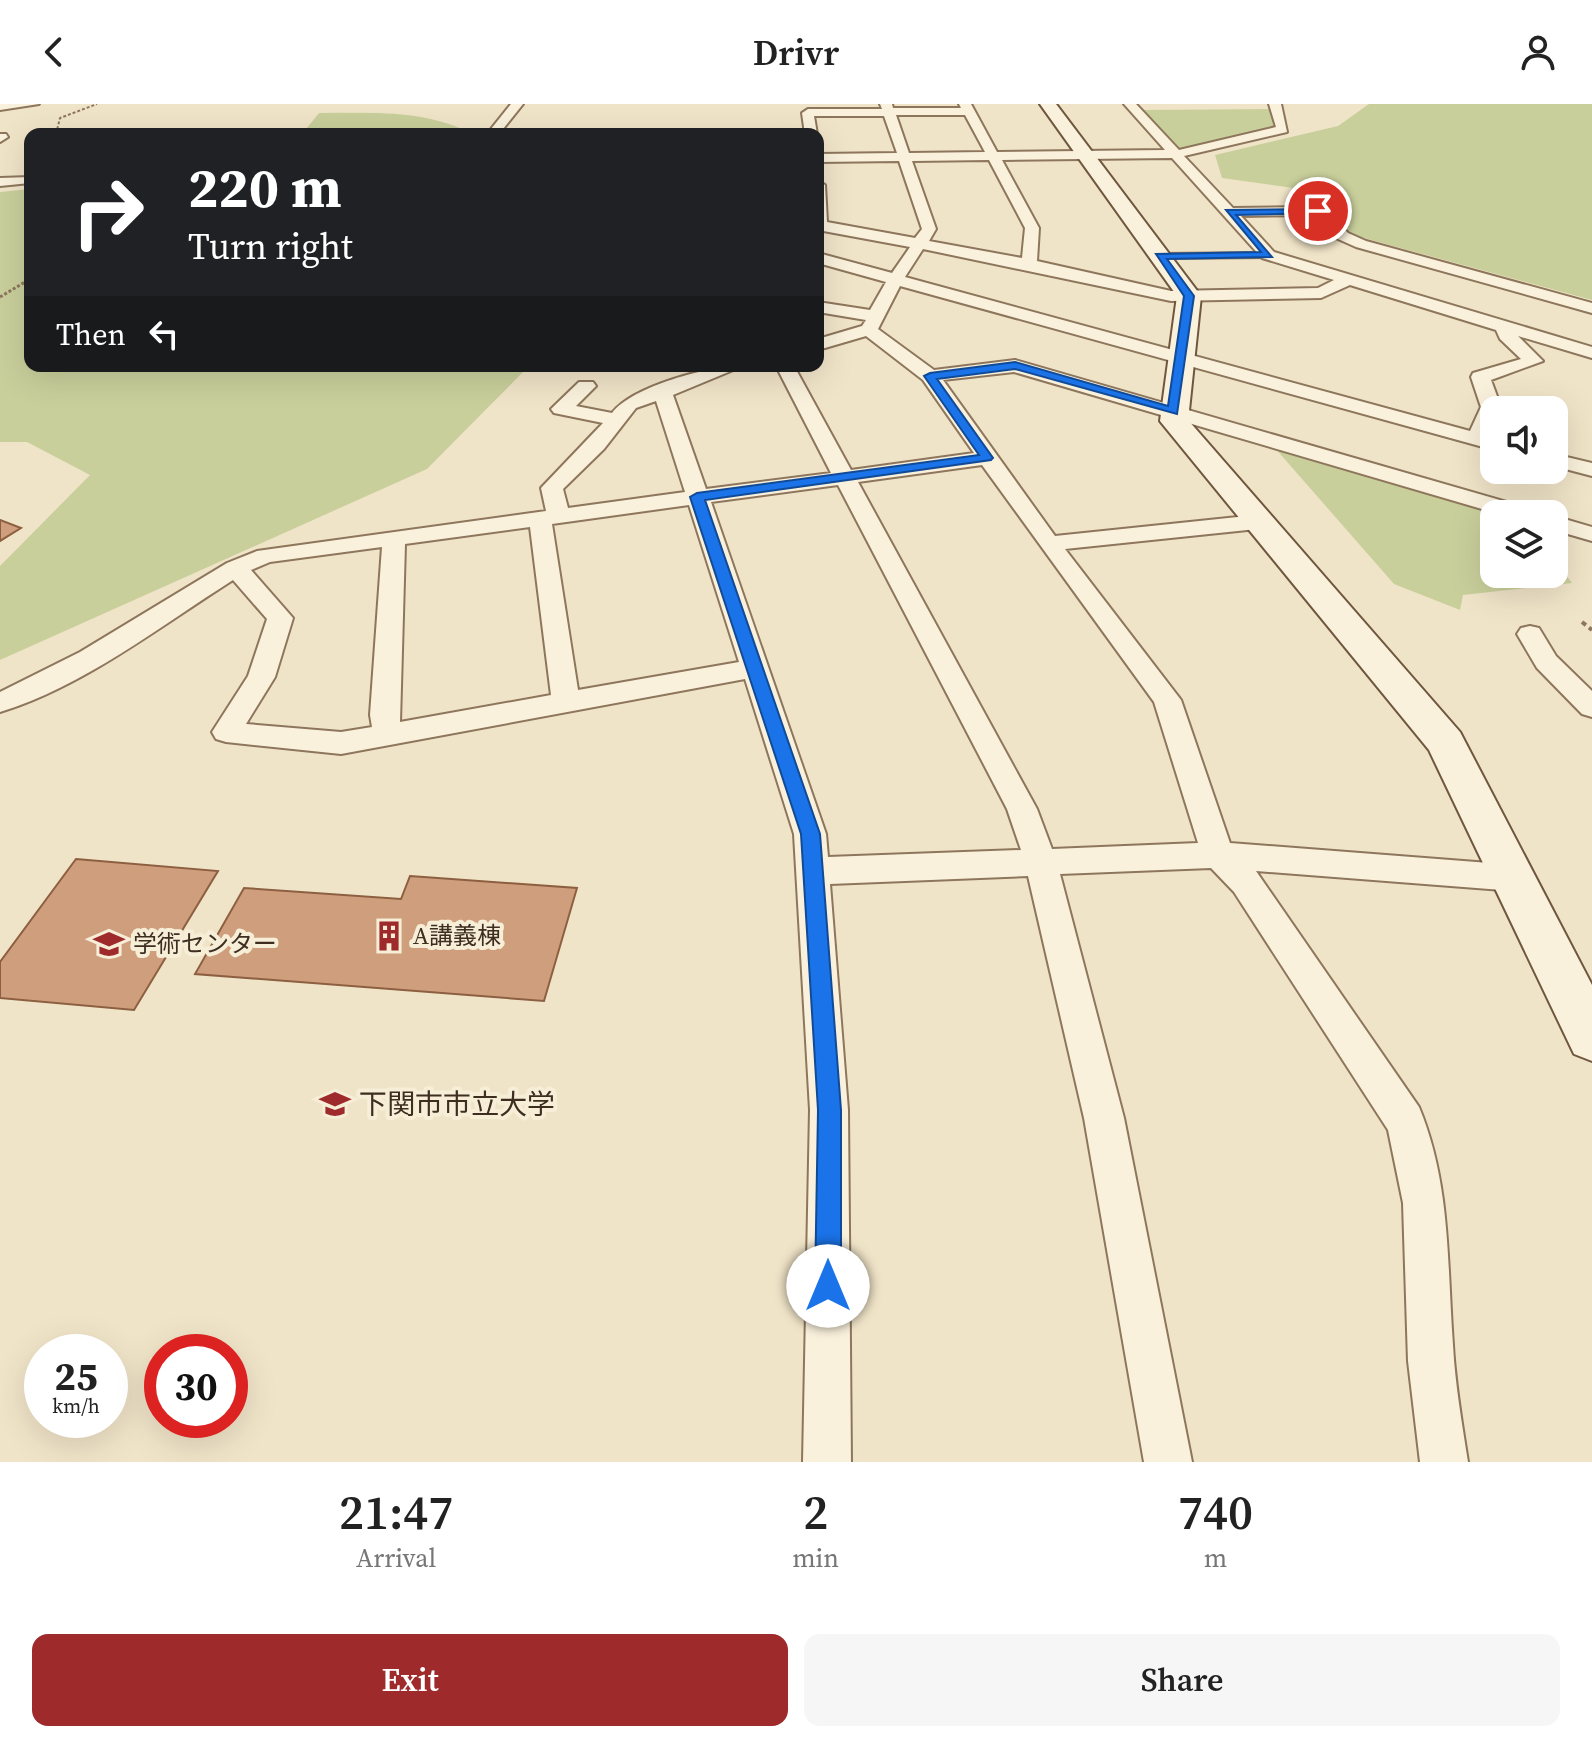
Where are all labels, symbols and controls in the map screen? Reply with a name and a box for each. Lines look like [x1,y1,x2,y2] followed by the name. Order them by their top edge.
[753,28,839,77] text: Drivr
[32,30,76,74] icon: back
[1516,30,1560,74] icon: person
[188,149,342,226] text: 220 m
[56,160,160,264] icon: right
[1284,177,1352,245] pin
[1296,189,1340,233] icon: arrive
[188,222,353,271] text: Turn right
[142,312,186,356] icon: left
[56,314,126,355] text: Then
[1480,396,1568,588] map controls
[1480,396,1568,484] button: sound
[1480,500,1568,588] button: layers
[372,919,406,953] building icon: A講義棟
[413,919,501,952] place label: A講義棟
[92,927,126,961] school or university icon: 学術センター
[133,927,277,960] place label: 学術センター
[359,1085,555,1123] place label: 下関市市立大学
[318,1087,352,1121] school or university icon: 下関市市立大学
[786,1244,870,1328] position arrow
[144,1334,248,1438] speed limit sign: 30
[54,1349,98,1403] text: 25
[52,1392,100,1420] text: km/h
[339,1479,453,1545] text: 21:47
[803,1479,828,1545] text: 2
[1178,1479,1253,1545] text: 740
[356,1540,436,1576] text: Arrival
[792,1540,839,1576] text: min
[1204,1540,1227,1576] text: m
[32,1634,788,1726] button: Exit
[804,1634,1560,1726] button: Share

